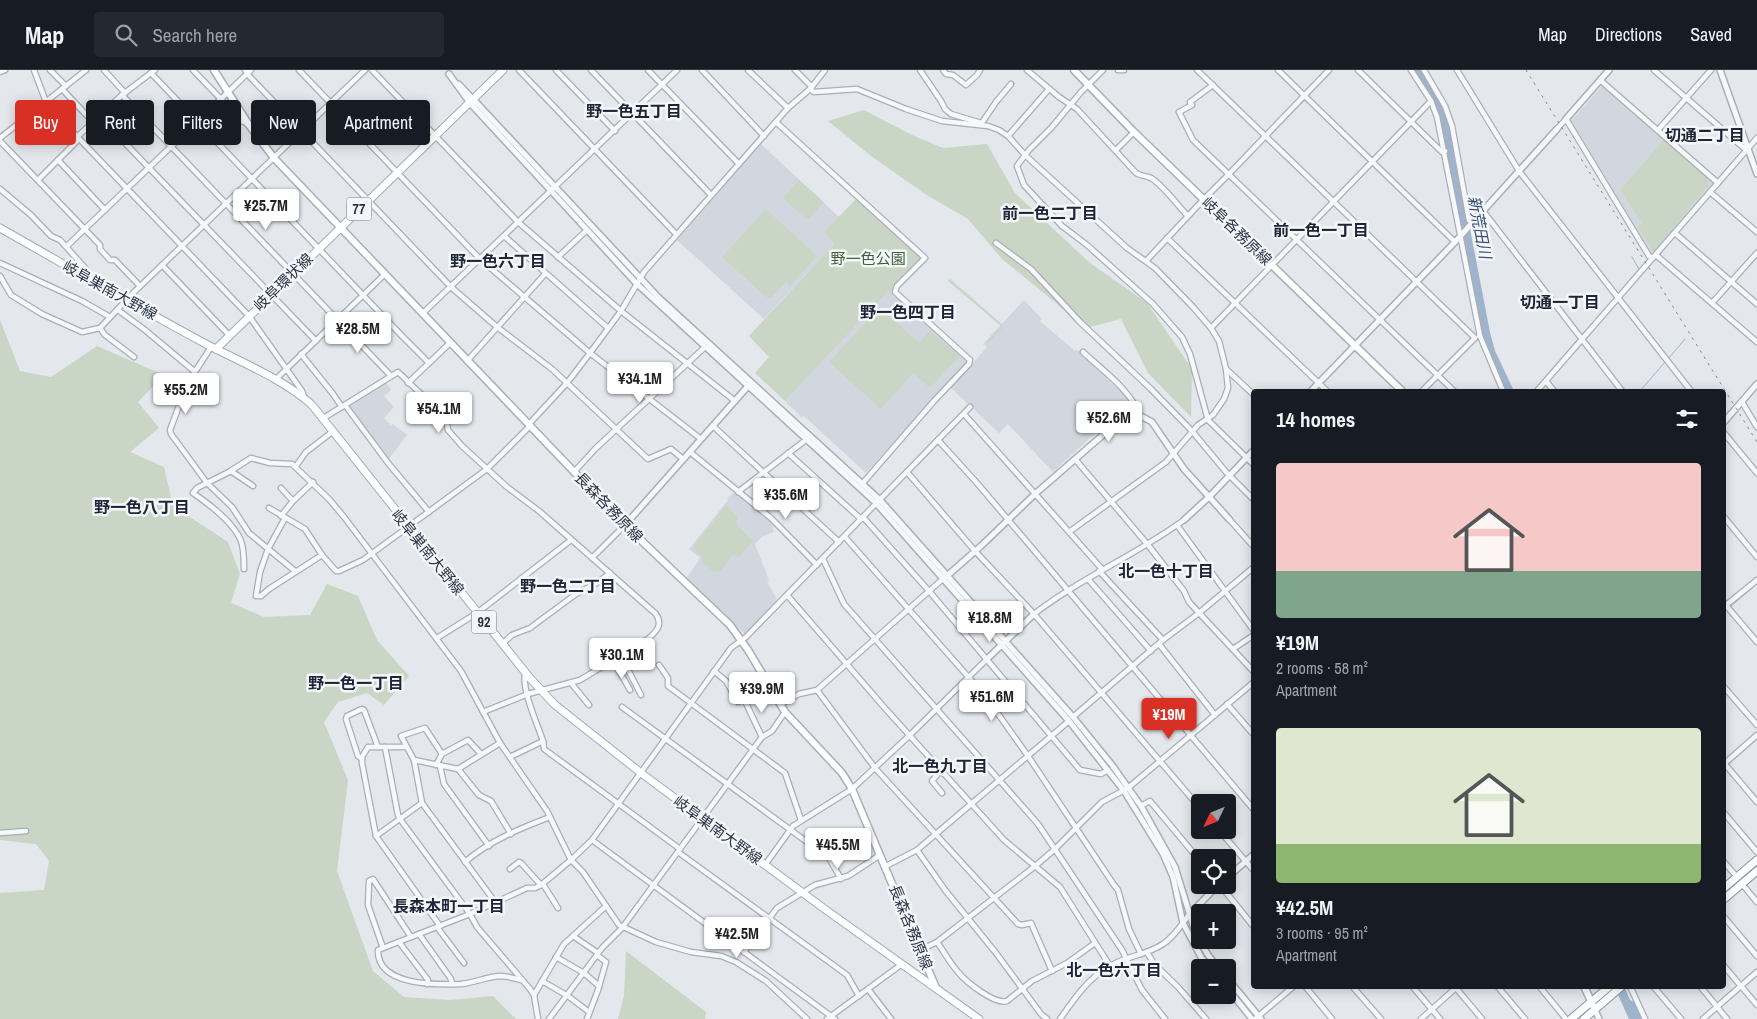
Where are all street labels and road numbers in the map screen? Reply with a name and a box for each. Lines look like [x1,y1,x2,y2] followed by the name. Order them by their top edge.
[1197,192,1277,270] street label: 岐阜各務原線
[346,198,372,220] road number: 77
[249,248,317,316] street label: 岐阜環状線
[59,255,161,325] street label: 岐阜巣南大野線
[570,467,648,547] street label: 長森各務原線
[387,505,469,599] street label: 岐阜巣南大野線
[472,610,496,634] road number: 92
[669,791,767,869] street label: 岐阜巣南大野線
[884,881,938,973] street label: 長森各務原線

